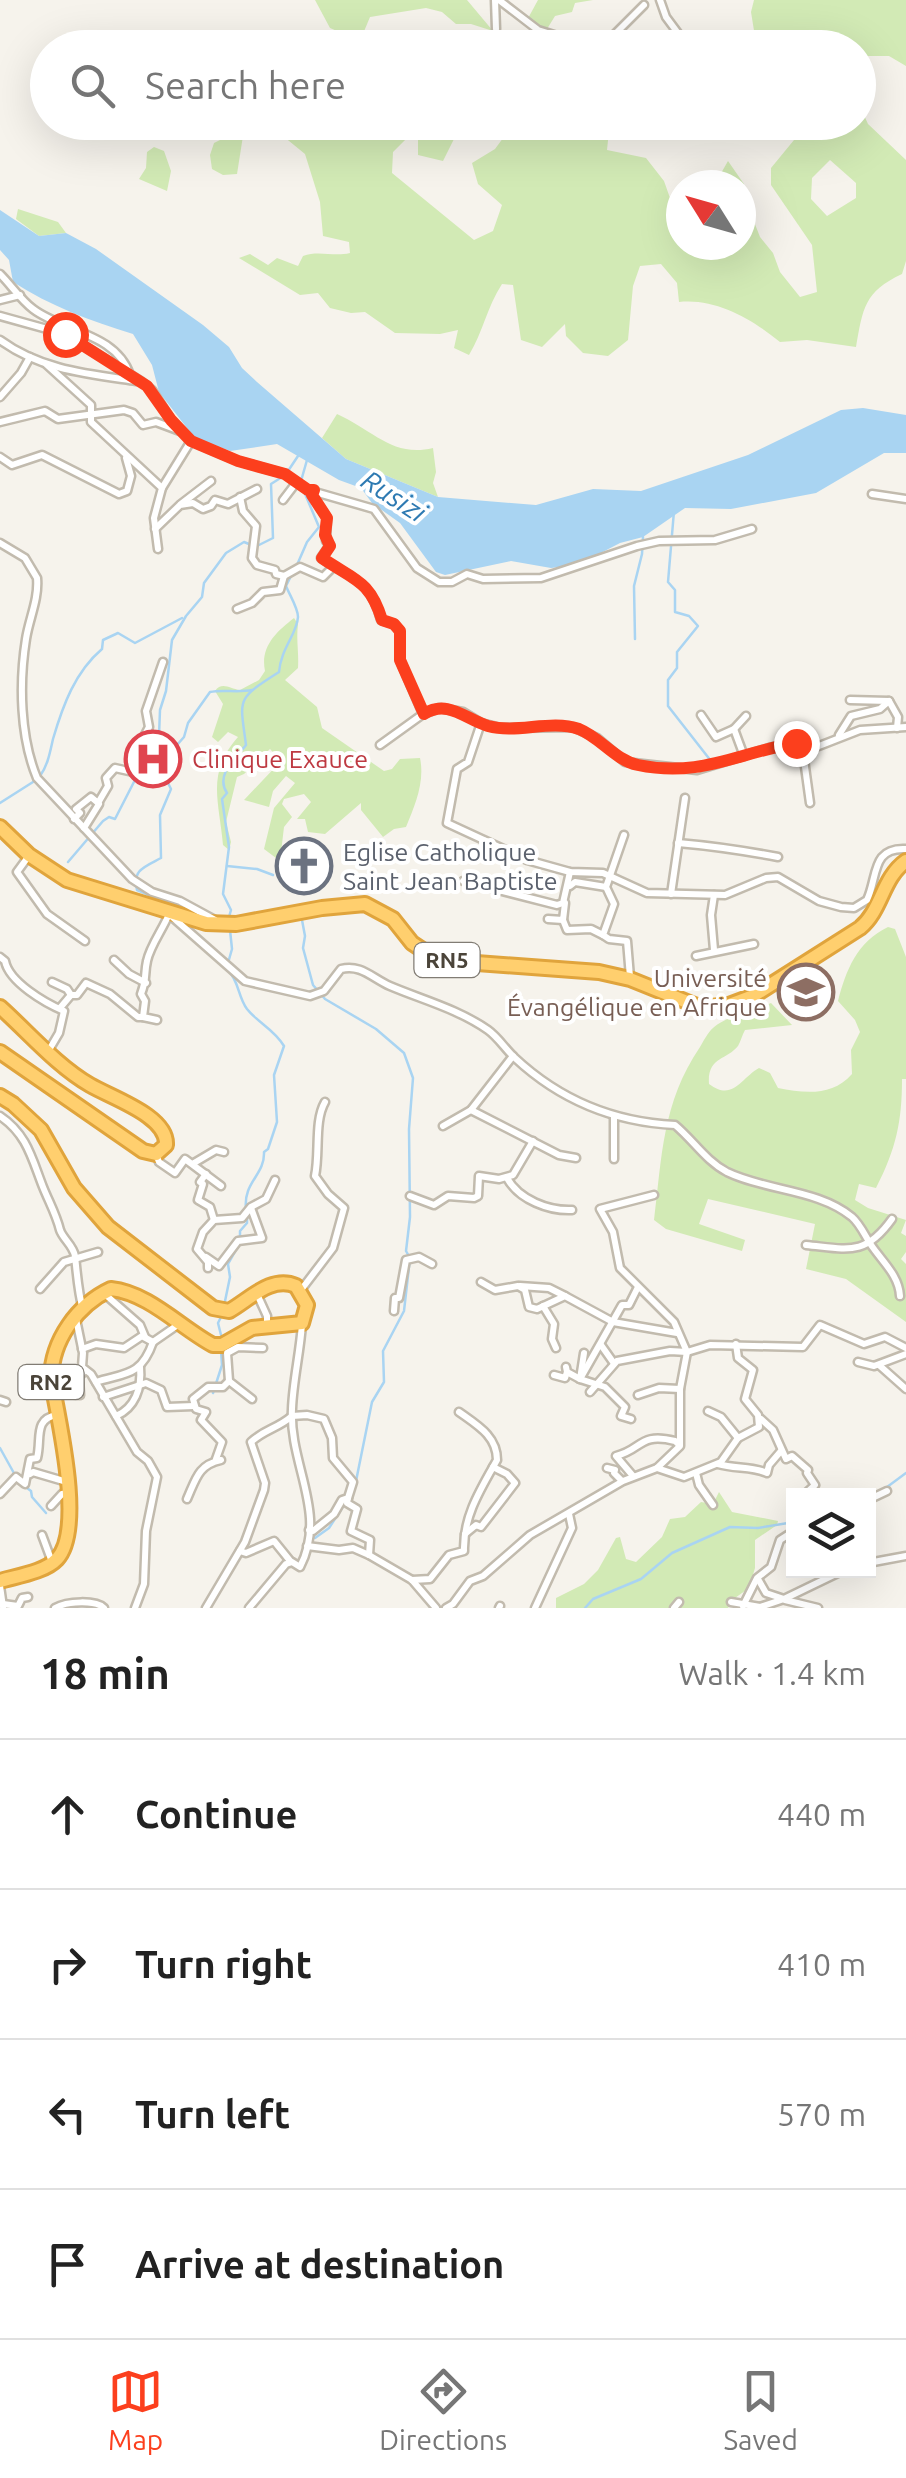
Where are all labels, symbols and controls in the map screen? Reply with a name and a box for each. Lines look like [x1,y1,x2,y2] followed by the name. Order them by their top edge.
[30,30,876,140] search box
[65,58,120,113] icon: search
[145,64,346,106] text: Search here
[666,170,756,260] north arrow
[43,312,89,358] route start
[356,463,433,528] water label: Rusizi
[774,721,820,767] route end
[123,729,183,789] hospital icon: Clinique Exauce
[192,745,368,773] place label: Clinique Exauce
[274,836,334,896] church icon: Eglise Catholique Saint Jean Baptiste
[343,838,558,895] place label: Eglise Catholique Saint Jean Baptiste
[414,943,480,977] road number: RN5
[776,962,836,1022] school or university icon: Université Évangélique en Afrique
[507,964,767,1021] place label: Université Évangélique en Afrique
[18,1365,84,1399] road number: RN2
[786,1488,876,1578] map controls
[786,1488,876,1578] button: layers
[40,1650,170,1697] text: 18 min
[678,1655,866,1691] text: Walk · 1.4 km
[40,1787,95,1842] icon: ahead
[135,1793,297,1835] text: Continue
[777,1796,866,1832] text: 440 m
[40,1937,95,1992] icon: right
[135,1943,312,1985] text: Turn right
[777,1946,866,1982] text: 410 m
[40,2087,95,2142] icon: left
[135,2093,290,2135] text: Turn left
[777,2096,866,2132] text: 570 m
[40,2237,95,2292] icon: arrive
[135,2243,504,2285] text: Arrive at destination
[108,2364,163,2455] tab: Map
[379,2364,507,2455] tab: Directions
[723,2364,798,2455] tab: Saved

